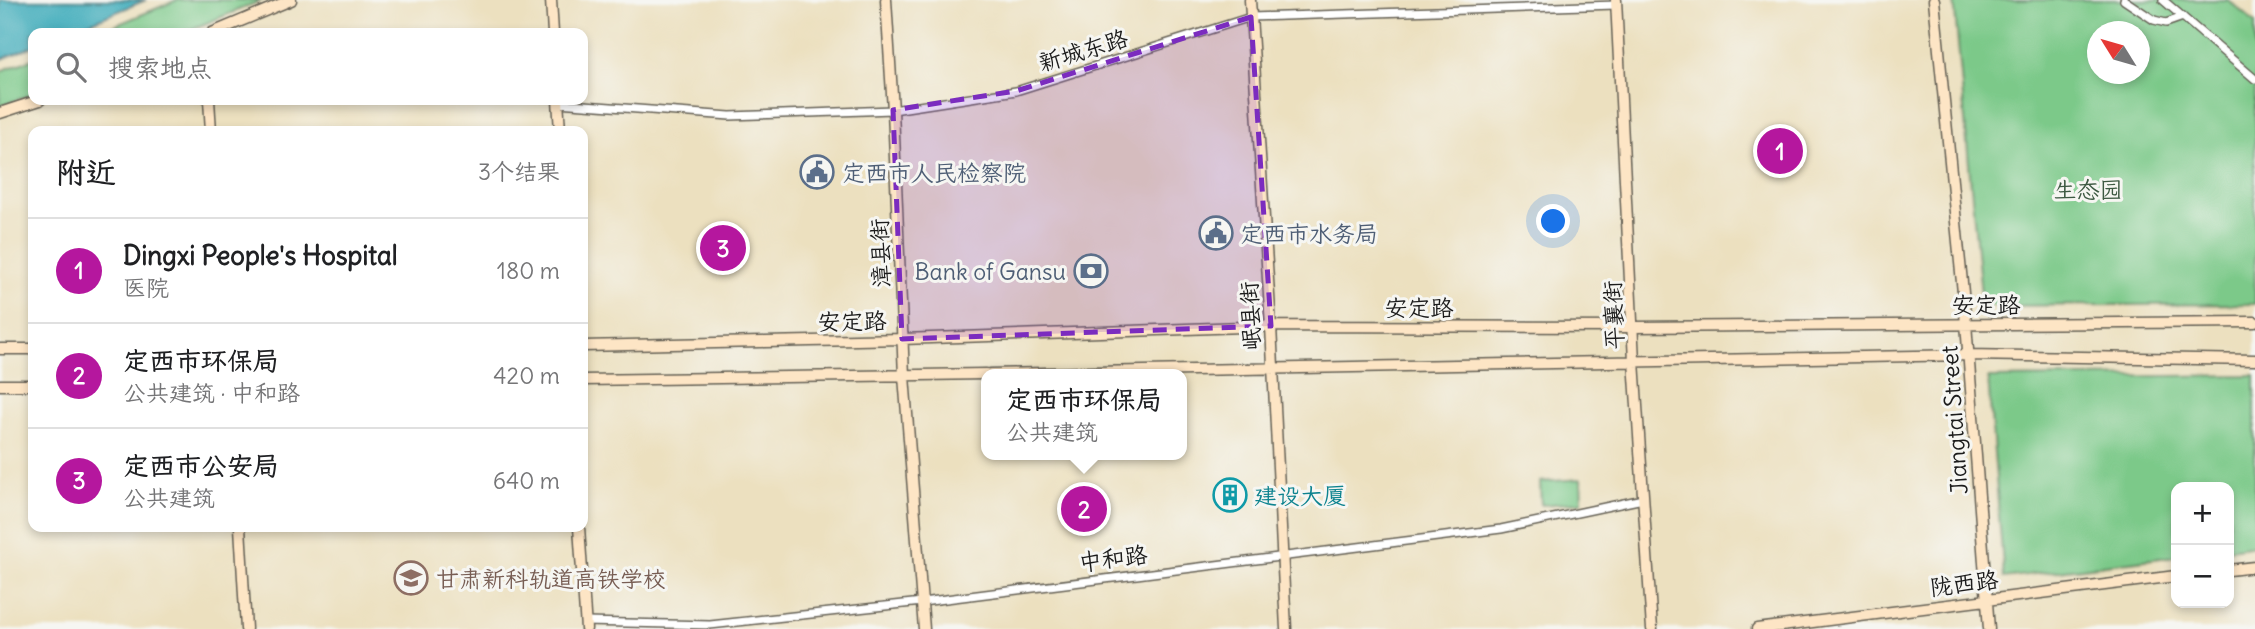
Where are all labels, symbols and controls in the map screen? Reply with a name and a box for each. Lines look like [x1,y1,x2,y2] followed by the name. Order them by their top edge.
[2087,21,2150,84] north arrow
[1035,23,1131,77] street label: 新城东路
[28,28,588,105] search box
[52,48,90,86] icon: search
[108,51,212,84] text: 搜索地点
[1757,125,1803,177] pin: 1
[56,153,116,191] text: 附近
[798,153,836,191] public building icon: 定西市人民检察院
[478,157,560,186] text: 3个结果
[842,158,1026,187] place label: 定西市人民检察院
[2054,175,2123,204] park label: 生态园
[1536,204,1570,238] your location
[1197,214,1235,252] public building icon: 定西市水务局
[864,218,896,288] street label: 漳县街
[1240,219,1378,248] place label: 定西市水务局
[700,222,746,274] pin: 3
[123,239,398,272] text: Dingxi People's Hospital
[1072,252,1110,290] bank icon: Bank of Gansu
[74,256,84,285] text: 1
[497,256,560,285] text: 180 m
[915,257,1066,286] place label: Bank of Gansu
[123,273,169,302] text: 医院
[1597,280,1629,350] street label: 平襄街
[1234,281,1266,351] street label: 岷县街
[1952,290,2021,319] street label: 安定路
[1385,293,1454,322] street label: 安定路
[817,306,887,336] street label: 安定路
[123,344,279,377] text: 定西市环保局
[1934,344,1974,495] street label: Jiangtai Street
[73,361,85,390] text: 2
[493,361,560,390] text: 420 m
[981,369,1187,460] popup
[123,378,300,407] text: 公共建筑 · 中和路
[1006,383,1162,416] text: 定西市环保局
[1006,417,1098,446] text: 公共建筑
[123,449,279,482] text: 定西市公安局
[72,466,86,495] text: 3
[493,466,560,495] text: 640 m
[1211,476,1249,514] building icon: 建设大厦
[1254,481,1346,510] place label: 建设大厦
[2171,482,2234,608] map controls
[2171,482,2234,545] button: +
[123,483,215,512] text: 公共建筑
[1061,483,1107,535] pin: 2
[1077,539,1149,577] street label: 中和路
[2171,545,2234,608] button: −
[392,559,430,597] school or university icon: 甘肃新科轨道高铁学校
[436,564,666,593] place label: 甘肃新科轨道高铁学校
[1928,564,2000,602] street label: 陇西路

